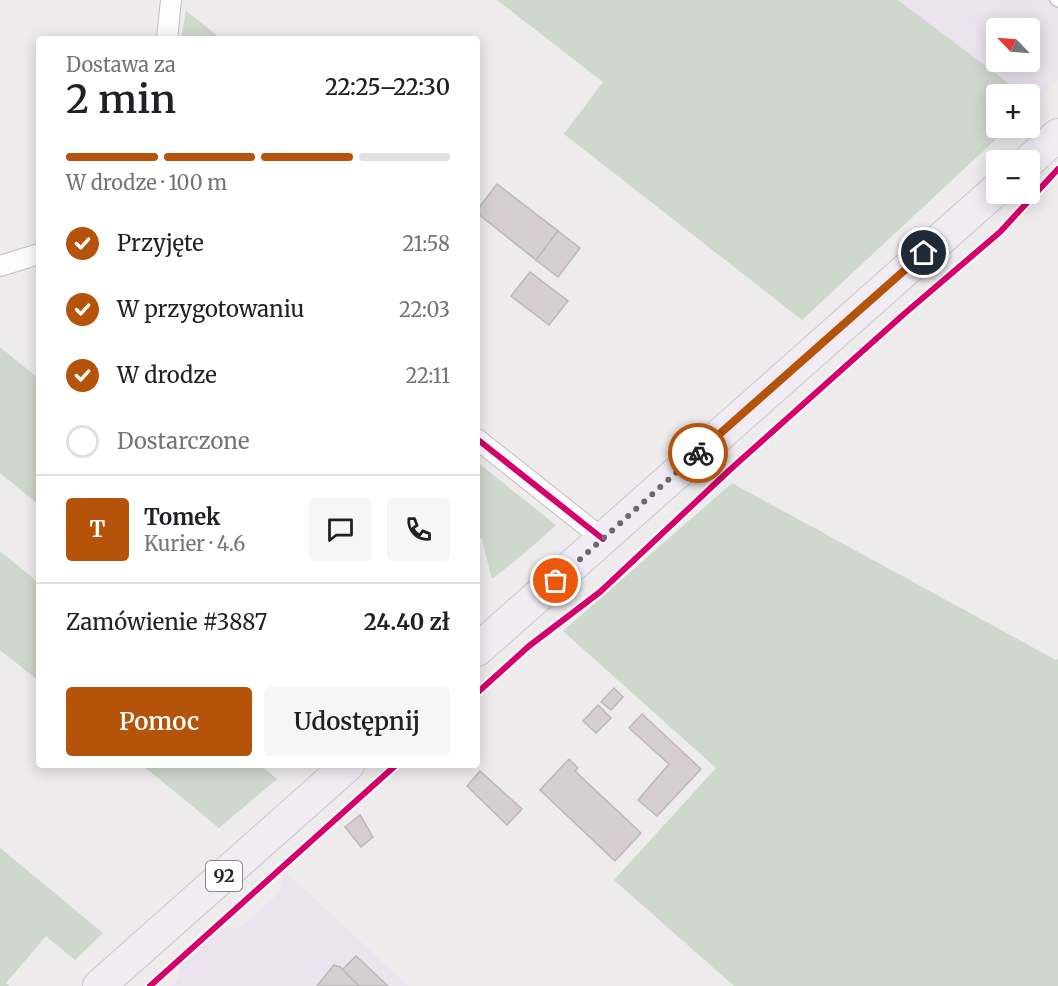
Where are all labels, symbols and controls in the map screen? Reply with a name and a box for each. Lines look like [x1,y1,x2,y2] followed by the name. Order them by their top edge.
[986,18,1040,72] north arrow
[986,18,1040,204] map controls
[66,52,176,77] text: Dostawa za
[325,73,450,101] text: 22:25–22:30
[66,75,176,124] text: 2 min
[986,84,1040,138] button: +
[986,150,1040,204] button: −
[66,170,227,195] text: W drodze · 100 m
[66,227,99,260] icon: check
[898,227,949,278] pin
[117,229,204,257] text: Przyjęte
[403,231,450,256] text: 21:58
[907,236,940,269] icon: home
[66,293,99,326] icon: check
[117,295,304,323] text: W przygotowaniu
[399,297,450,322] text: 22:03
[66,359,99,392] icon: check
[117,361,217,389] text: W drodze
[405,363,450,388] text: 22:11
[668,423,728,483] courier
[117,427,249,455] text: Dostarczone
[682,437,715,470] icon: bike
[309,498,372,561] button: chat
[387,498,450,561] button: phone
[144,503,220,531] text: Tomek
[90,515,105,543] text: T
[144,531,245,556] text: Kurier · 4.6
[530,555,581,606] pin
[539,564,572,597] icon: bag
[66,608,267,636] text: Zamówienie #3887
[364,608,450,636] text: 24.40 zł
[66,687,252,756] button: Pomoc
[264,687,450,756] button: Udostępnij
[206,861,242,891] road number: 92

